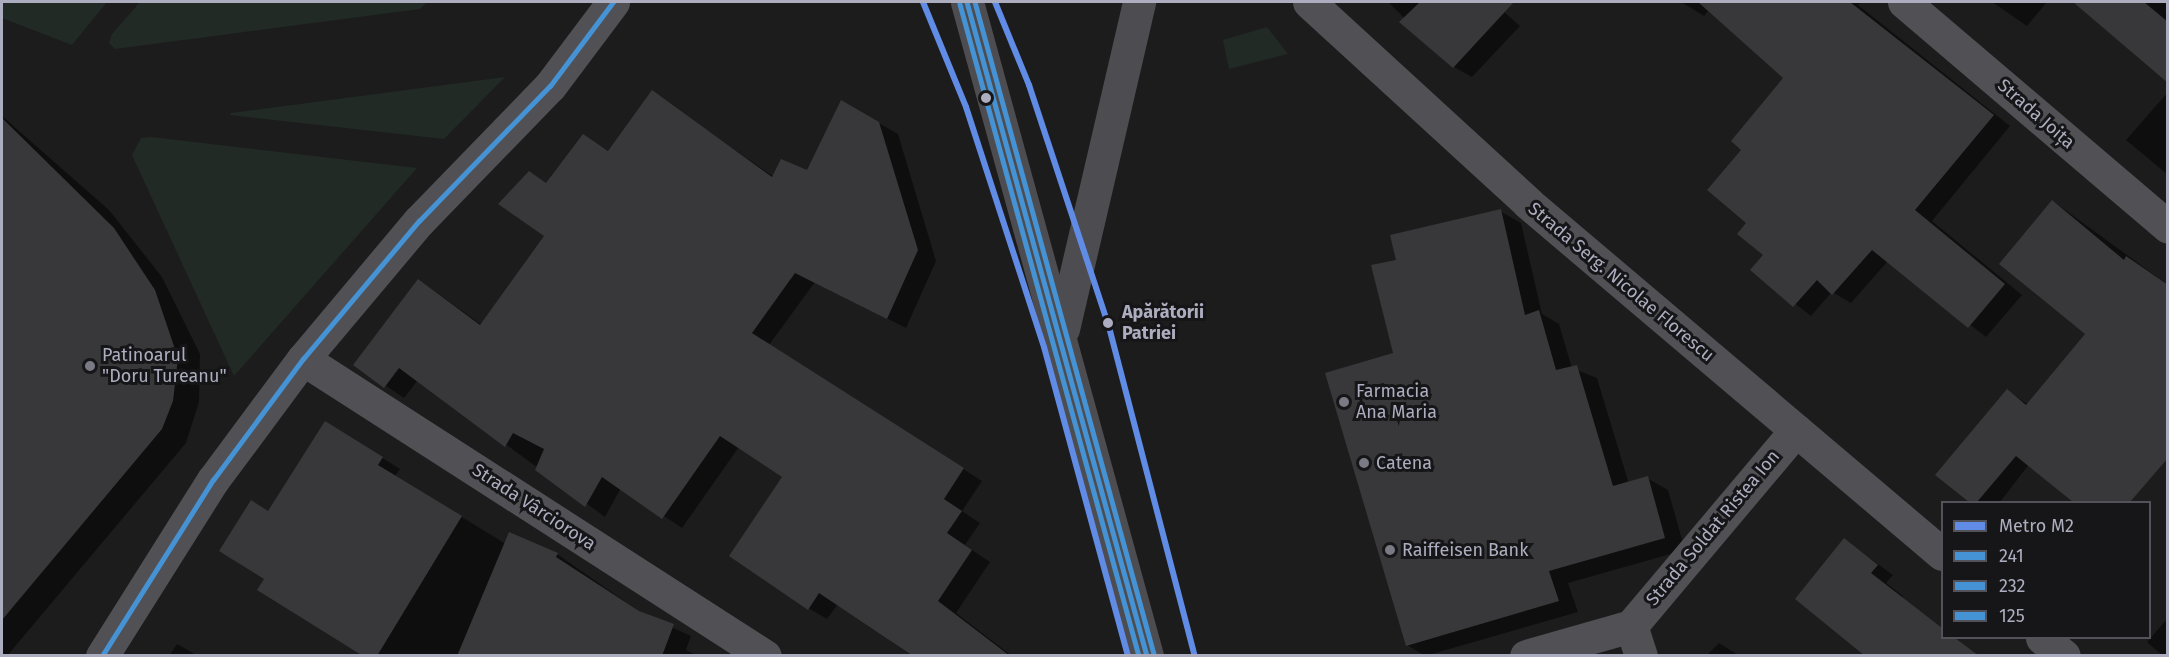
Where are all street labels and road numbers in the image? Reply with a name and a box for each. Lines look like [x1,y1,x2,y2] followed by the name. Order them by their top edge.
[1993,75,2079,153] street label: Strada Joița
[1524,198,1718,366] street label: Strada Serg. Nicolae Florescu
[1642,446,1784,610] street label: Strada Soldat Ristea Ion
[468,459,600,555] street label: Strada Vârciorova

